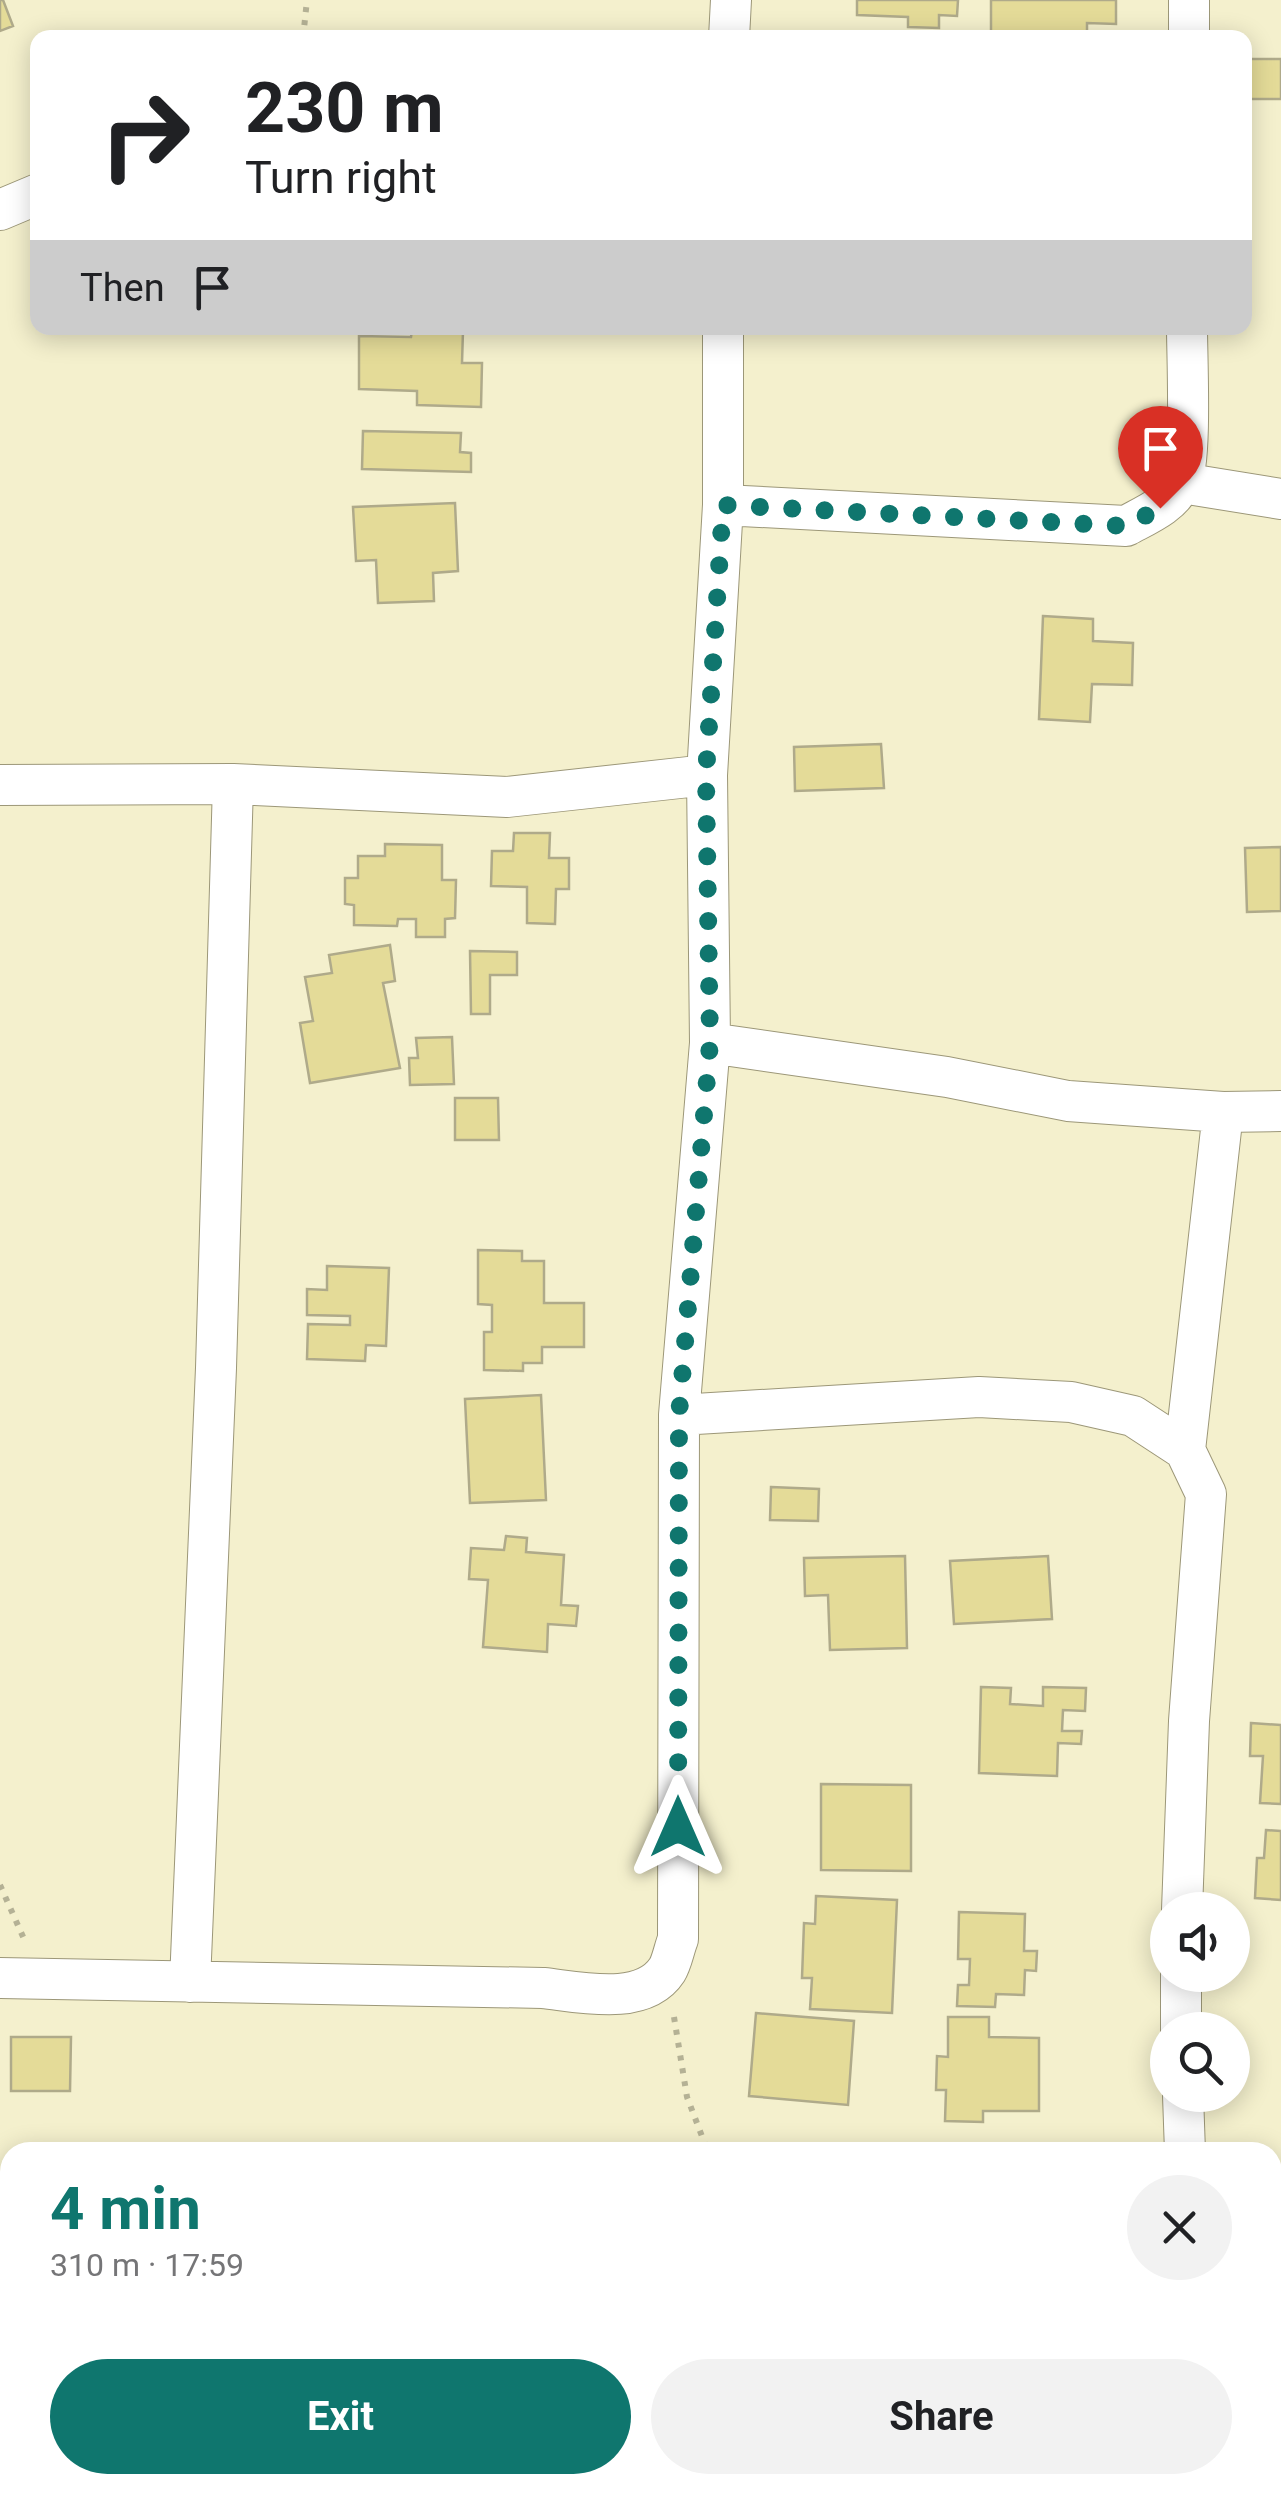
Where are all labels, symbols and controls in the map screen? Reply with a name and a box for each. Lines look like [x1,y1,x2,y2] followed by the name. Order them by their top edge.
[245,67,444,149] text: 230 m
[80,70,210,200] icon: right
[245,151,437,204] text: Turn right
[185,260,240,315] icon: arrive
[80,266,165,310] text: Then
[1118,406,1203,509] pin
[1133,421,1188,476] icon: arrive
[626,1775,730,1879] position arrow
[1150,1892,1250,2112] map controls
[1150,1892,1250,1992] button: sound
[1150,2012,1250,2112] button: search
[50,2173,201,2244] text: 4 min
[1127,2175,1232,2280] button: close
[50,2246,244,2284] text: 310 m · 17:59
[50,2359,631,2474] button: Exit
[651,2359,1232,2474] button: Share

